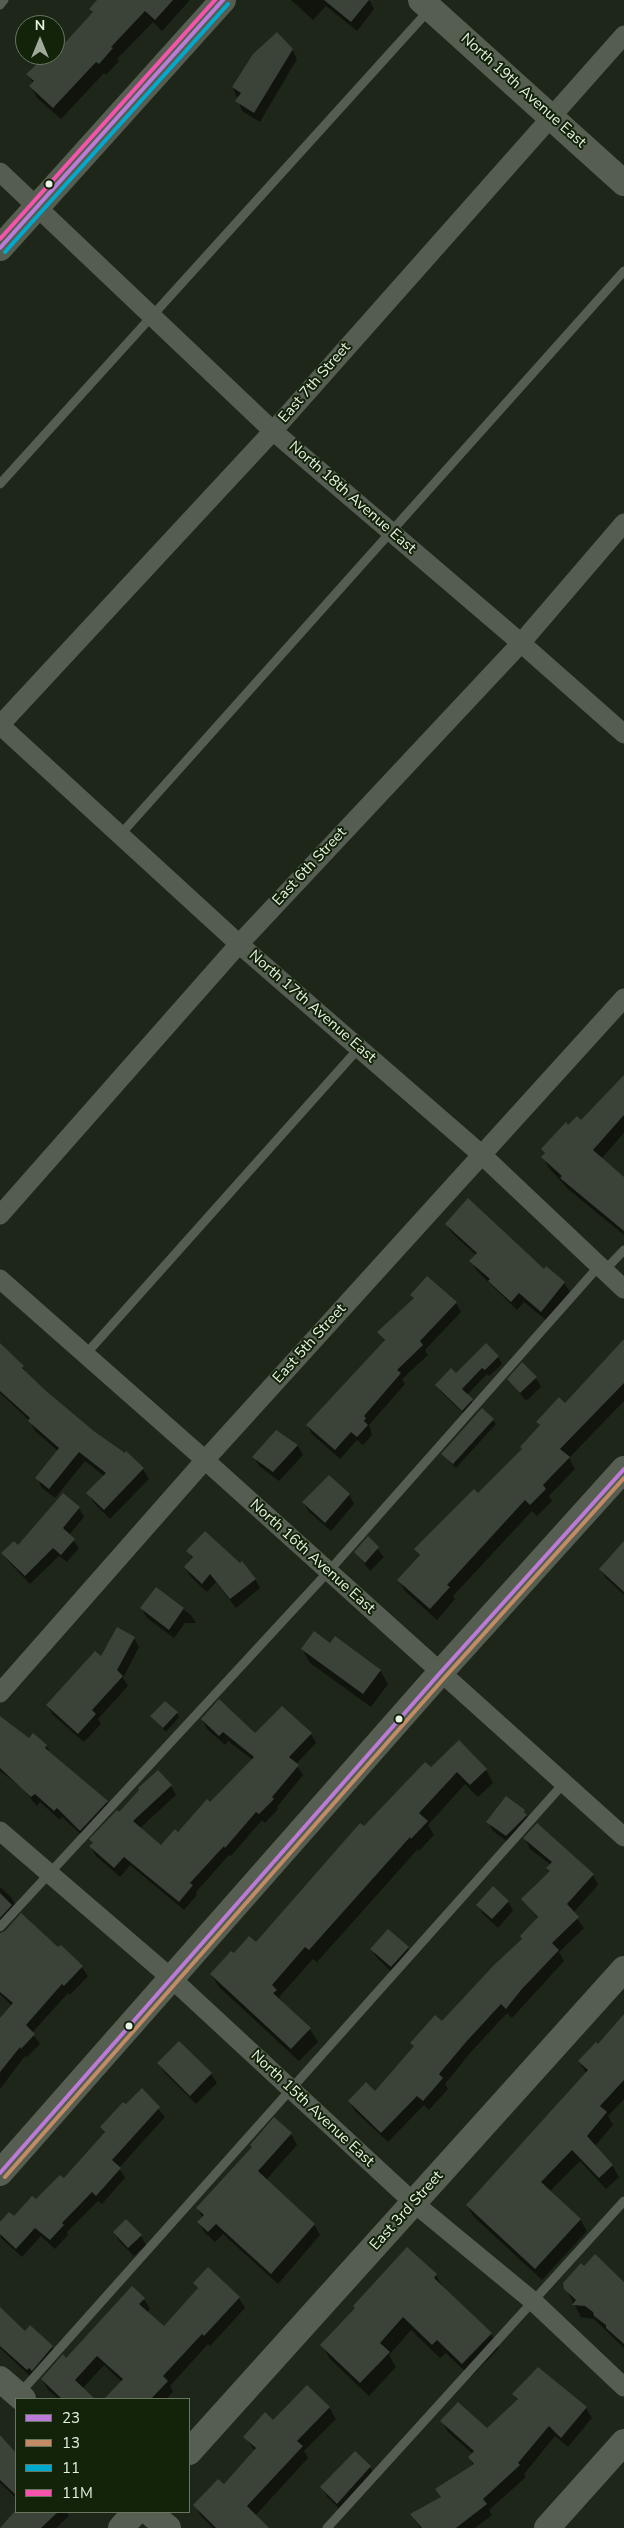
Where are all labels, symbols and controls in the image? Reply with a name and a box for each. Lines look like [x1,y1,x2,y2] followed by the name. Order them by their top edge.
[15,15,65,65] north arrow
[35,16,45,35] text: N
[457,30,589,152] street label: North 19th Avenue East
[44,179,54,189] unlabelled marker
[275,339,355,427] street label: East 7th Street
[285,438,419,558] street label: North 18th Avenue East
[269,824,351,910] street label: East 6th Street
[245,947,379,1067] street label: North 17th Avenue East
[270,1301,350,1387] street label: East 5th Street
[246,1496,378,1618] street label: North 16th Avenue East
[394,1714,404,1724] unlabelled marker
[124,2021,134,2031] unlabelled marker
[247,2047,377,2171] street label: North 15th Avenue East
[367,2168,447,2254] street label: East 3rd Street
[15,2398,190,2513] legend
[62,2408,80,2428] text: 23
[62,2433,80,2453] text: 13
[62,2458,80,2478] text: 11
[62,2483,93,2503] text: 11M

